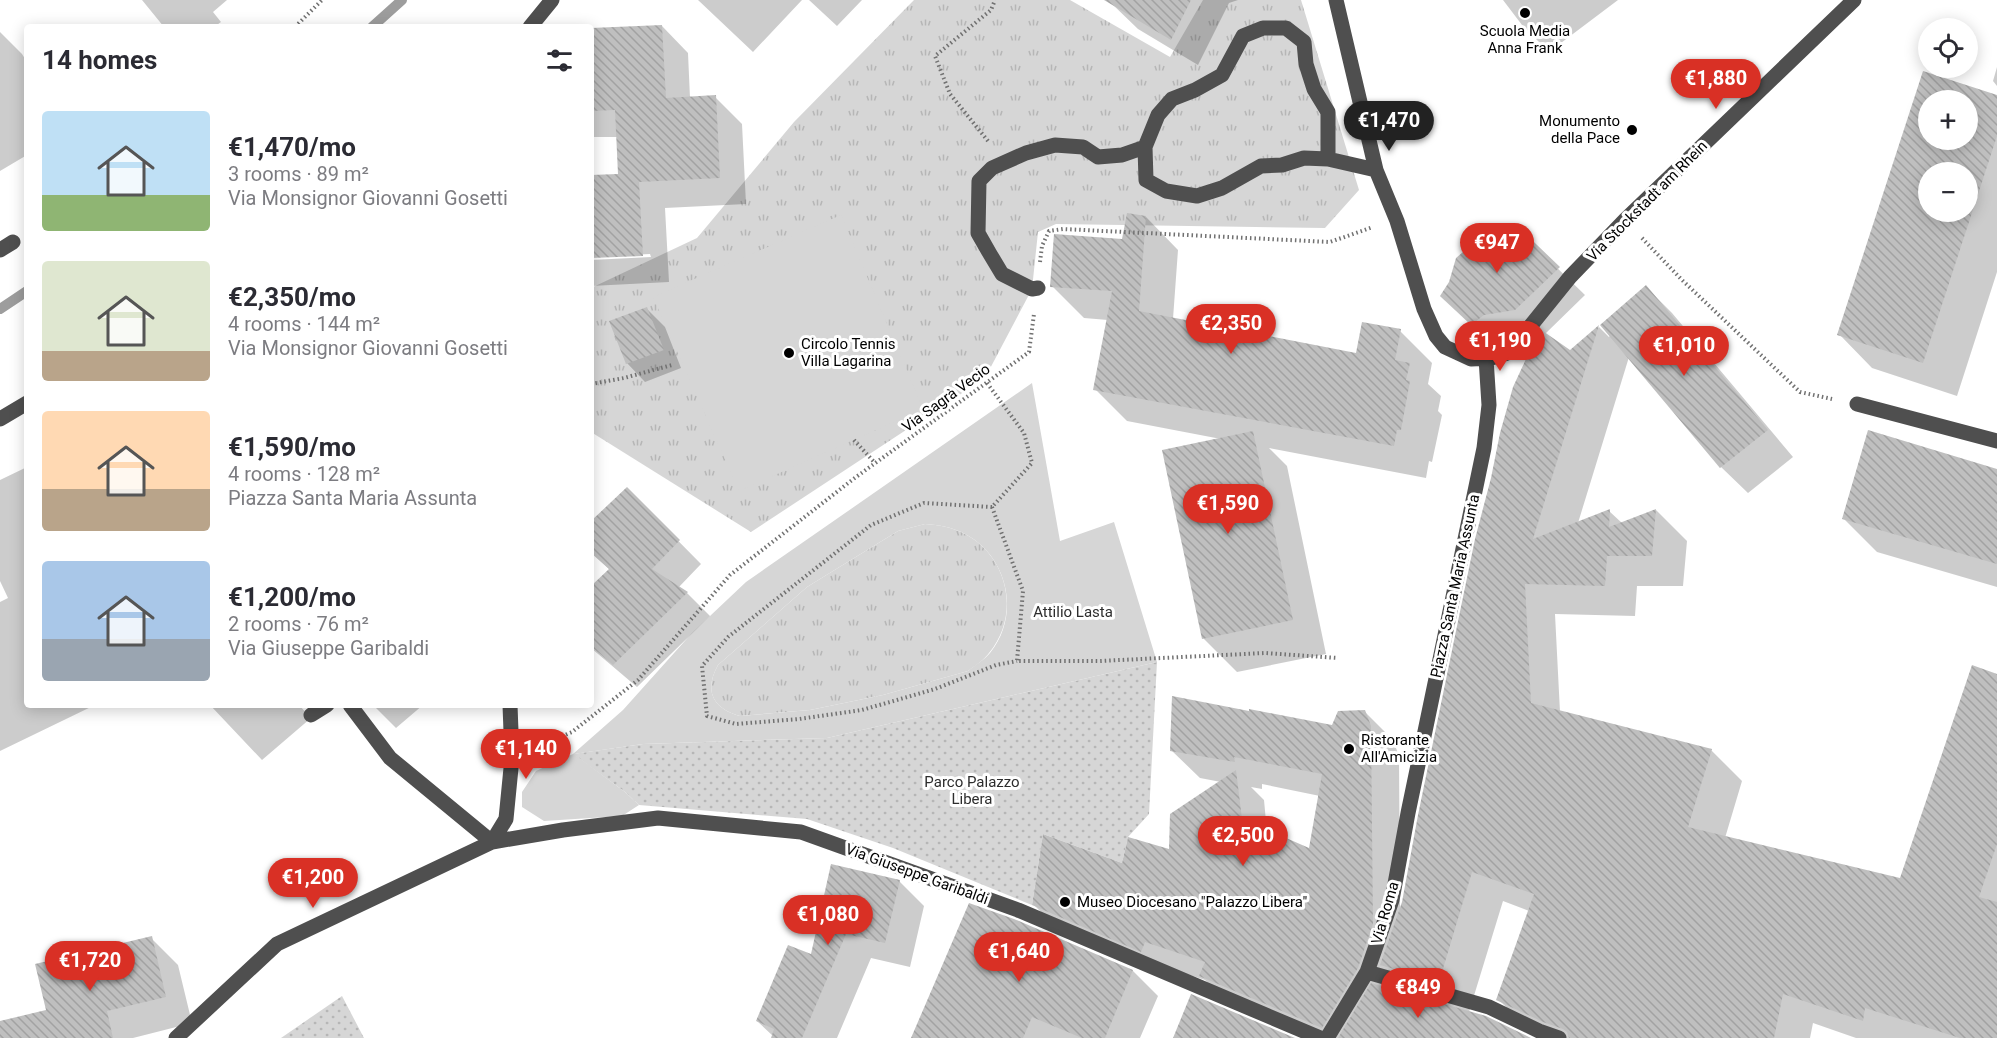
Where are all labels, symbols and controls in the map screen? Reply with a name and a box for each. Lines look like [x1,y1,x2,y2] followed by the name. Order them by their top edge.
[1518,6,1532,20] marker: Scuola Media Anna Frank
[1918,18,1978,222] map controls
[1918,18,1978,78] button: locate
[1480,22,1570,57] place label: Scuola Media Anna Frank
[543,44,576,77] icon: filters
[42,45,157,75] text: 14 homes
[1667,59,1765,110] pin: €1,880
[1685,66,1747,90] text: €1,880
[1918,90,1978,150] button: +
[1340,101,1438,152] pin: €1,470
[1358,108,1420,132] text: €1,470
[1539,112,1620,147] place label: Monumento della Pace
[1625,123,1639,137] marker: Monumento della Pace
[228,132,356,162] text: €1,470/mo
[90,135,162,207] icon: home
[1583,137,1711,265] street label: Via Stockstadt am Rhein
[228,162,369,186] text: 3 rooms · 89 m²
[1918,162,1978,222] button: −
[228,186,508,210] text: Via Monsignor Giovanni Gosetti
[1461,223,1533,274] pin: €947
[1474,230,1520,254] text: €947
[228,282,356,312] text: €2,350/mo
[90,285,162,357] icon: home
[1182,304,1280,355] pin: €2,350
[1200,311,1262,335] text: €2,350
[228,312,380,336] text: 4 rooms · 144 m²
[1451,321,1549,372] pin: €1,190
[1635,326,1733,377] pin: €1,010
[1469,328,1531,352] text: €1,190
[1653,333,1715,357] text: €1,010
[801,335,896,370] place label: Circolo Tennis Villa Lagarina
[228,336,508,360] text: Via Monsignor Giovanni Gosetti
[782,346,796,360] marker: Circolo Tennis Villa Lagarina
[898,360,994,436] street label: Via Sagrà Vecio
[228,432,356,462] text: €1,590/mo
[90,435,162,507] icon: home
[228,462,380,486] text: 4 rooms · 128 m²
[1179,484,1277,535] pin: €1,590
[228,486,477,510] text: Piazza Santa Maria Assunta
[1197,491,1259,515] text: €1,590
[1427,493,1483,679] street label: Piazza Santa Maria Assunta
[228,582,356,612] text: €1,200/mo
[90,585,162,657] icon: home
[1033,603,1113,621] park label: Attilio Lasta
[228,612,369,636] text: 2 rooms · 76 m²
[228,636,429,660] text: Via Giuseppe Garibaldi
[477,729,575,780] pin: €1,140
[1361,731,1437,766] place label: Ristorante All'Amicizia
[495,736,557,760] text: €1,140
[1342,742,1356,756] marker: Ristorante All'Amicizia
[924,773,1020,808] park label: Parco Palazzo Libera
[1194,816,1292,867] pin: €2,500
[1212,823,1274,847] text: €2,500
[843,840,991,908] street label: Via Giuseppe Garibaldi
[264,858,362,909] pin: €1,200
[282,865,344,889] text: €1,200
[1368,880,1402,946] street label: Via Roma
[1077,893,1307,911] place label: Museo Diocesano "Palazzo Libera"
[779,895,877,946] pin: €1,080
[1058,895,1072,909] marker: Museo Diocesano "Palazzo Libera"
[797,902,859,926] text: €1,080
[970,932,1068,983] pin: €1,640
[988,939,1050,963] text: €1,640
[41,941,139,992] pin: €1,720
[59,948,121,972] text: €1,720
[1382,968,1454,1019] pin: €849
[1395,975,1441,999] text: €849

